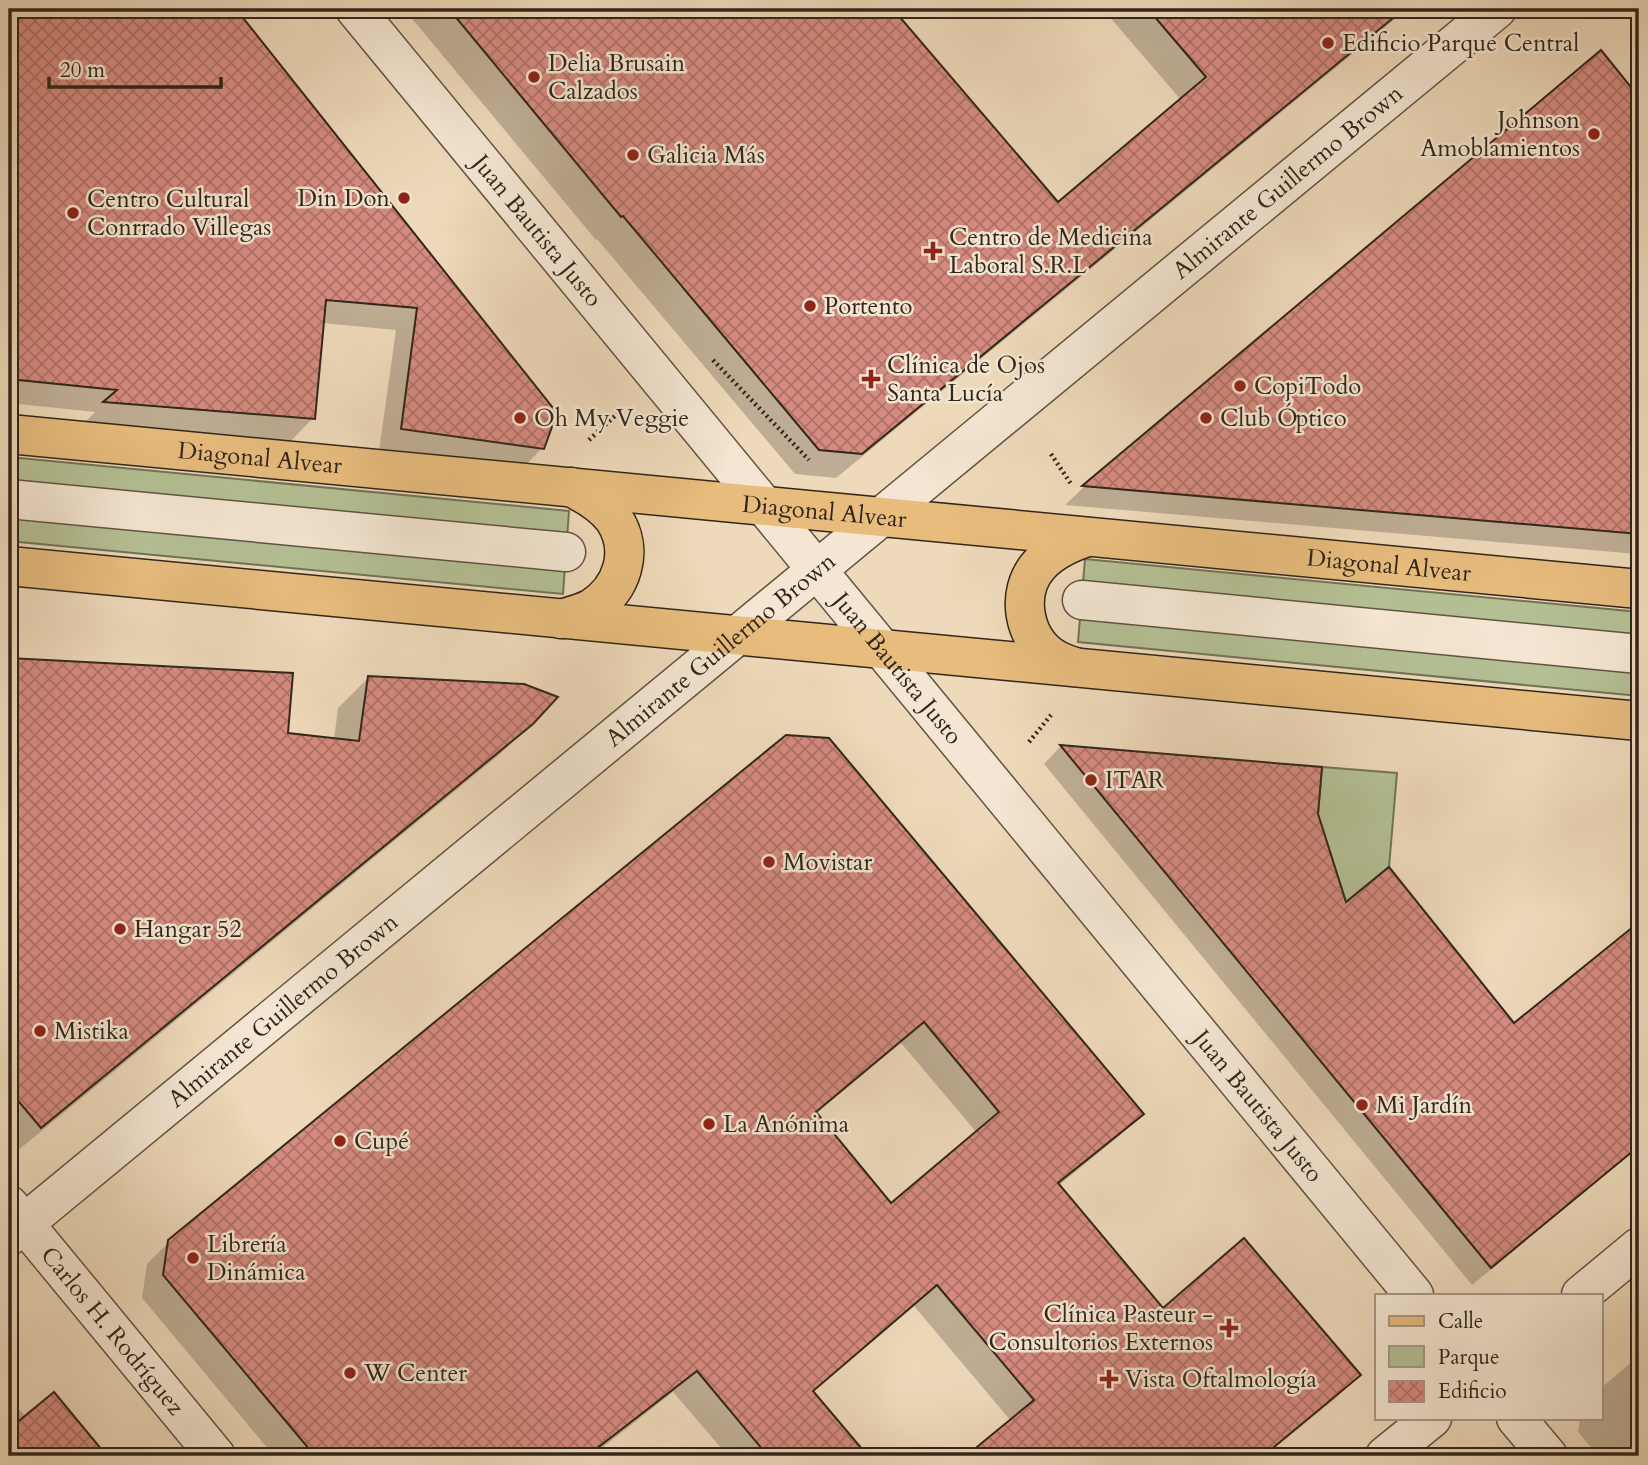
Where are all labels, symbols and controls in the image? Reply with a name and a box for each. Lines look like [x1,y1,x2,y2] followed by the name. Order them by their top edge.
[1342,27,1579,60] place label: Edificio Parque Central
[1320,35,1336,51] marker: Edificio Parque Central
[49,46,220,90] scale bar
[548,47,685,108] place label: Delia Brusain Calzados
[60,56,105,85] text: 20 m
[526,69,542,85] marker: Delia Brusain Calzados
[1166,77,1410,287] street label: Almirante Guillermo Brown
[1420,104,1580,165] place label: Johnson Amoblamientos
[1586,126,1602,142] marker: Johnson Amoblamientos
[647,139,765,172] place label: Galicia Más
[463,145,610,314] street label: Juan Bautista Justo
[625,147,641,163] marker: Galicia Más
[298,182,390,215] place label: Din Don
[87,183,271,244] place label: Centro Cultural Conrrado Villegas
[396,190,412,206] marker: Din Don
[65,205,81,221] marker: Centro Cultural Conrrado Villegas
[949,221,1153,282] place label: Centro de Medicina Laboral S.R.L
[923,241,943,261] marker: Centro de Medicina Laboral S.R.L
[824,290,913,323] place label: Portento
[802,298,818,314] marker: Portento
[887,349,1045,410] place label: Clínica de Ojos Santa Lucía
[861,369,881,389] marker: Clínica de Ojos Santa Lucía
[1254,370,1361,403] place label: CopiTodo
[1232,378,1248,394] marker: CopiTodo
[534,402,689,435] place label: Oh My Veggie
[1220,402,1347,435] place label: Club Óptico
[512,410,528,426] marker: Oh My Veggie
[1198,410,1214,426] marker: Club Óptico
[176,434,344,483] street label: Diagonal Alvear
[741,488,908,536] street label: Diagonal Alvear
[1305,541,1473,590] street label: Diagonal Alvear
[599,545,843,755] street label: Almirante Guillermo Brown
[823,583,970,752] street label: Juan Bautista Justo
[1105,764,1165,797] place label: ITAR
[1083,772,1099,788] marker: ITAR
[783,846,872,879] place label: Movistar
[761,854,777,870] marker: Movistar
[161,905,406,1115] street label: Almirante Guillermo Brown
[134,913,242,946] place label: Hangar 52
[112,921,128,937] marker: Hangar 52
[54,1015,130,1048] place label: Mistika
[1183,1021,1331,1189] street label: Juan Bautista Justo
[32,1023,48,1039] marker: Mistika
[1376,1089,1473,1122] place label: Mi Jardín
[1354,1097,1370,1113] marker: Mi Jardín
[723,1108,850,1141] place label: La Anónima
[701,1116,717,1132] marker: La Anónima
[354,1125,409,1158] place label: Cupé
[332,1133,348,1149] marker: Cupé
[207,1228,306,1289] place label: Librería Dinámica
[33,1240,192,1423] street label: Carlos H. Rodríguez
[185,1250,201,1266] marker: Librería Dinámica
[1375,1294,1602,1420] legend
[989,1298,1213,1359] place label: Clínica Pasteur - Consultorios Externos
[1438,1307,1483,1336] text: Calle
[1219,1318,1239,1338] marker: Clínica Pasteur - Consultorios Externos
[1438,1343,1499,1372] text: Parque
[363,1357,467,1390] place label: W Center
[1125,1363,1317,1396] place label: Vista Oftalmología
[342,1365,358,1381] marker: W Center
[1099,1369,1119,1389] marker: Vista Oftalmología
[1438,1377,1507,1406] text: Edificio

